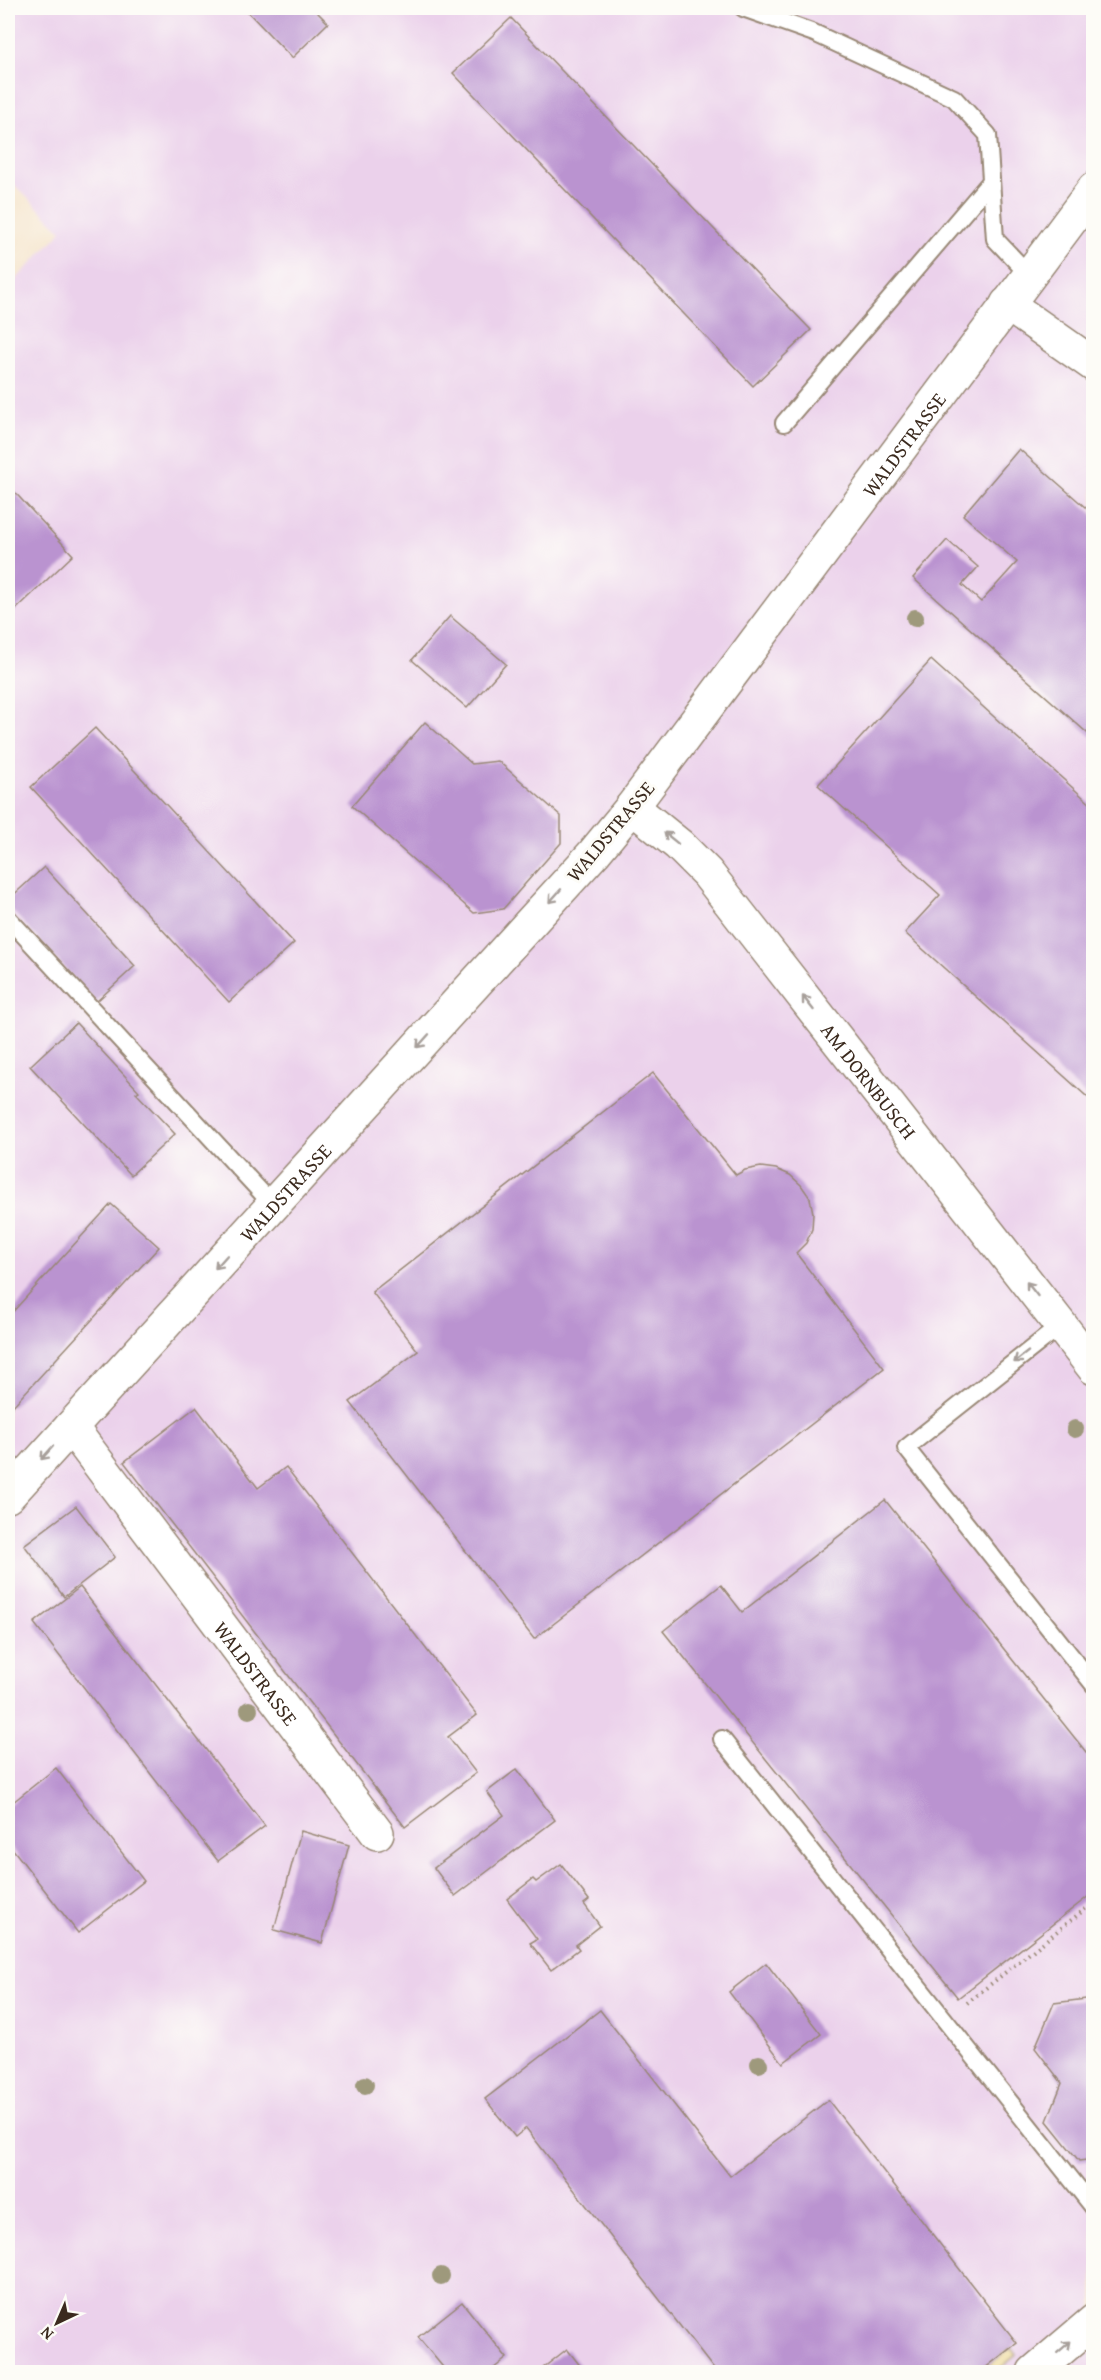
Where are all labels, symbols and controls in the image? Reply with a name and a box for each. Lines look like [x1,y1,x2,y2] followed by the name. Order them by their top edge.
[855,386,952,502] street label: WALDSTRASSE
[559,774,661,888] street label: WALDSTRASSE
[663,832,679,845] one-way arrow
[548,889,562,904] one-way arrow
[802,995,815,1011] one-way arrow
[815,1016,924,1145] street label: AM DORNBUSCH
[416,1033,430,1048] one-way arrow
[232,1137,337,1248] street label: WALDSTRASSE
[214,1254,228,1269] one-way arrow
[1025,1282,1038,1298] one-way arrow
[1014,1350,1030,1363] one-way arrow
[40,1445,54,1460] one-way arrow
[208,1615,305,1731] street label: WALDSTRASSE
[27,2293,87,2353] north arrow
[34,2321,59,2346] text: N
[1055,2340,1071,2354] one-way arrow

